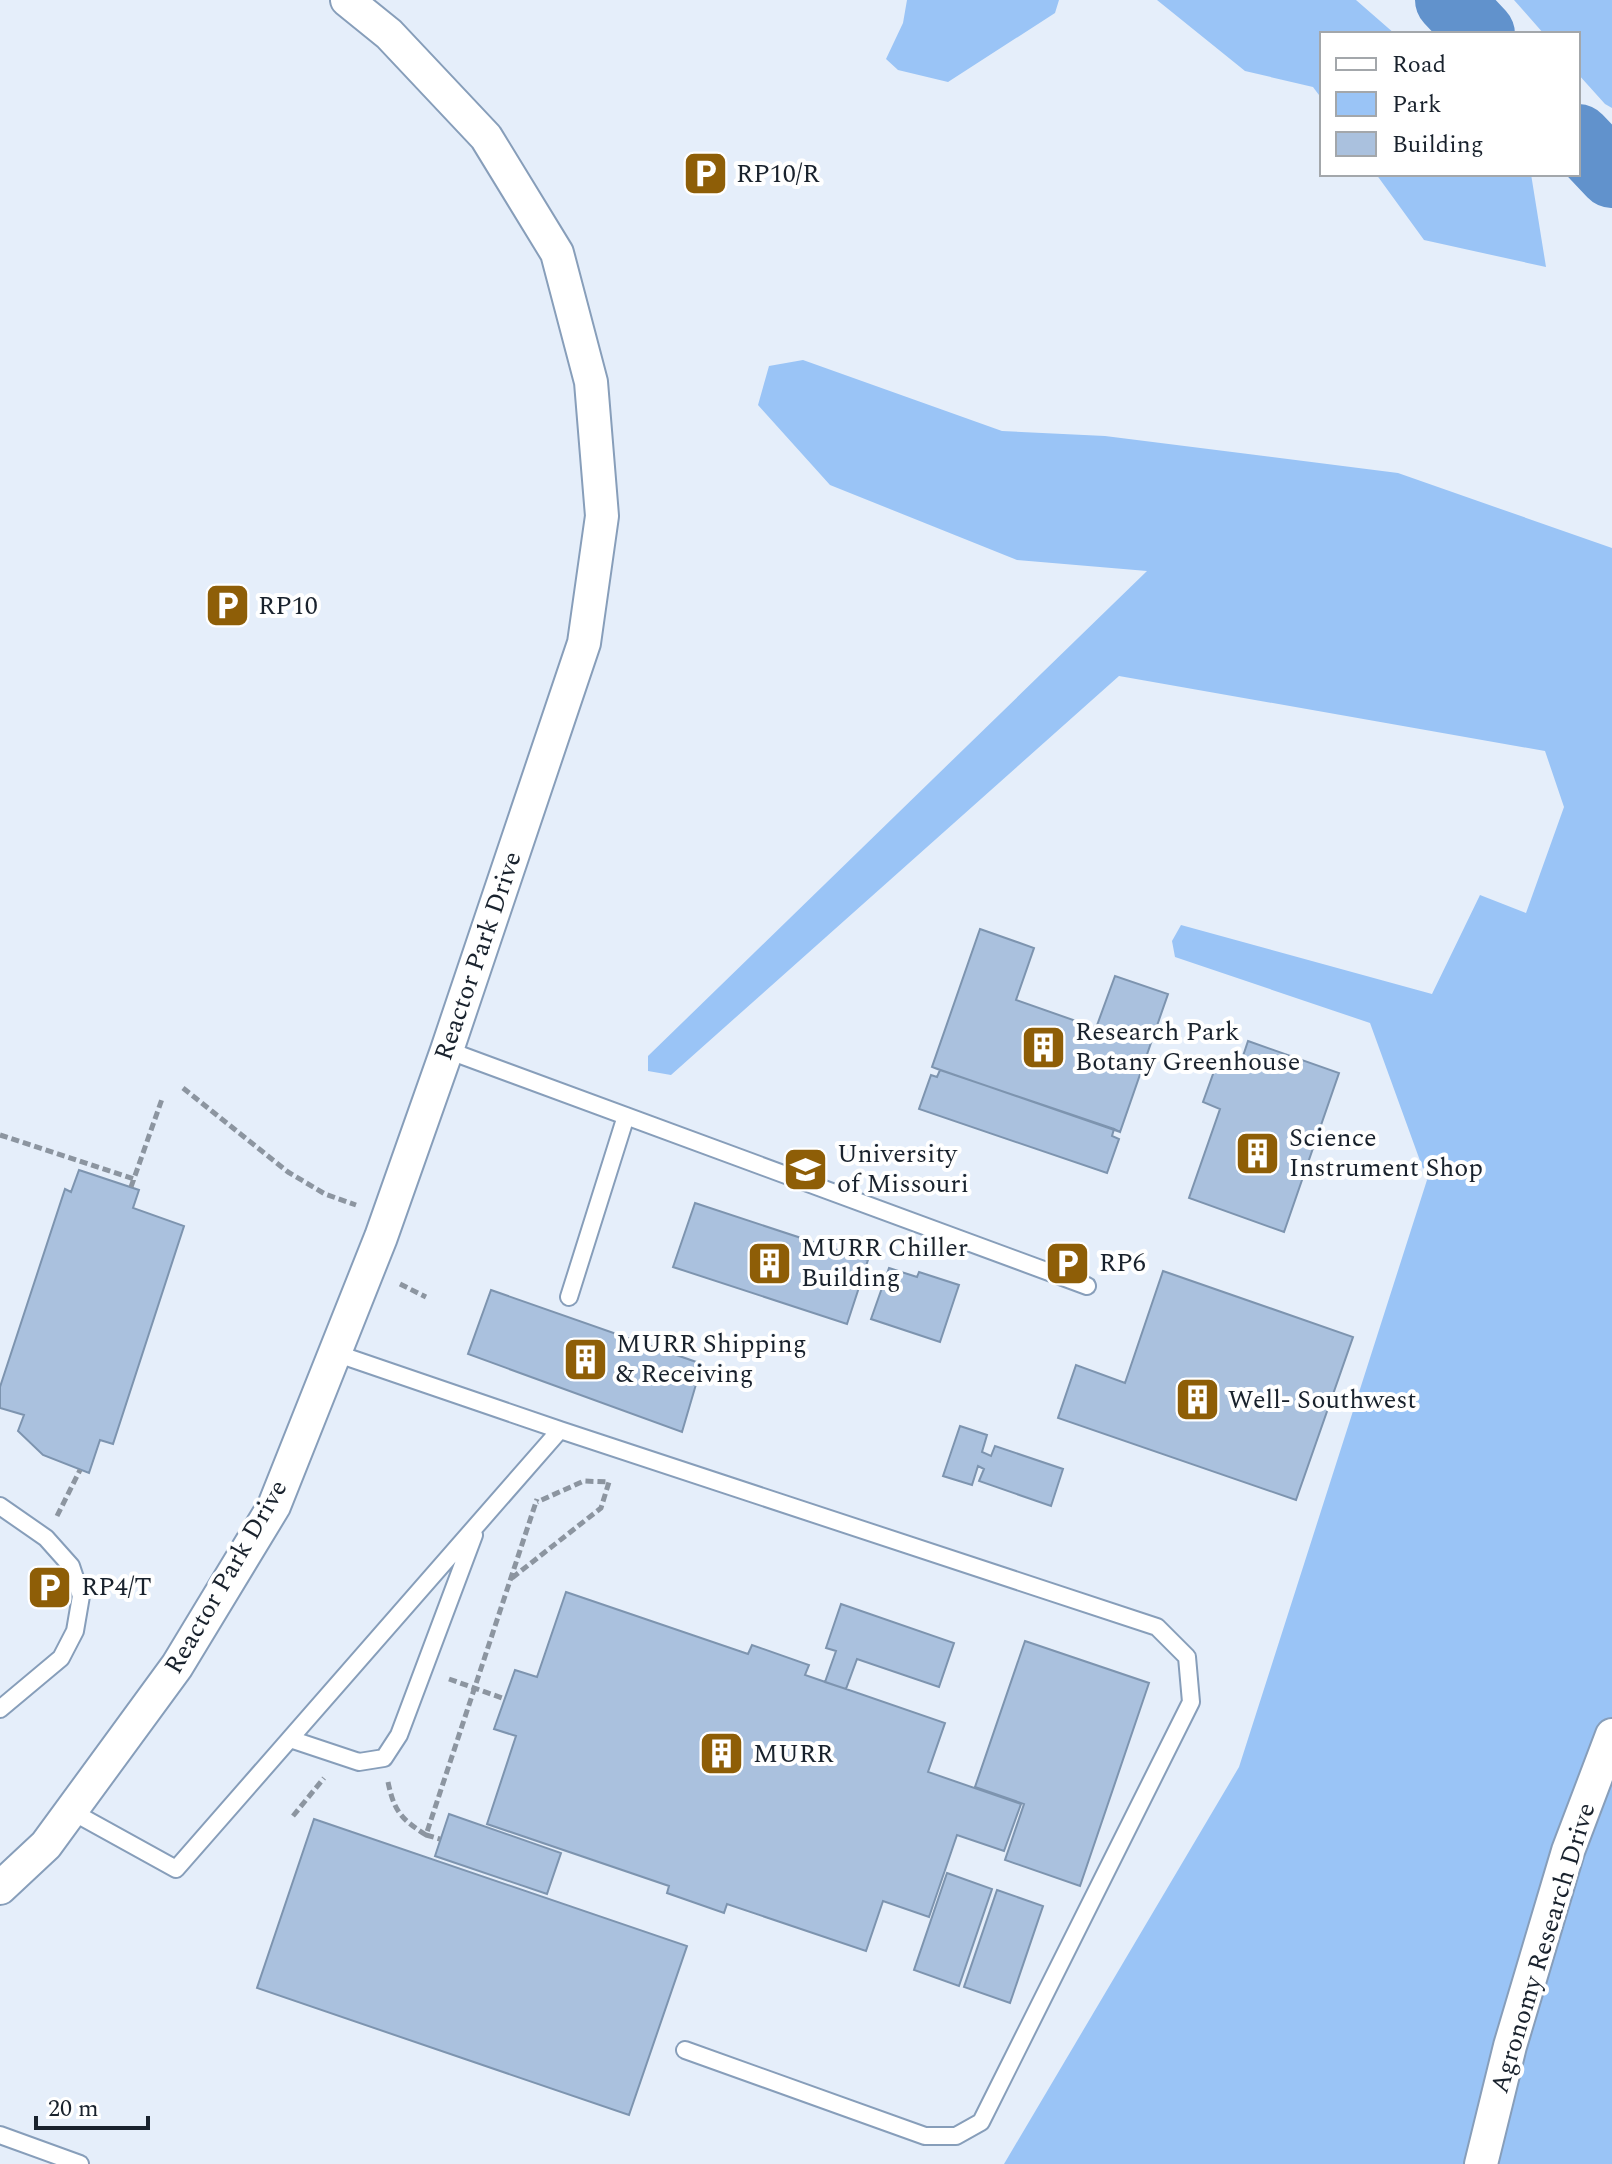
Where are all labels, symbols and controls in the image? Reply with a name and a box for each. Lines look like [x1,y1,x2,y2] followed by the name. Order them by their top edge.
[1320,32,1580,176] legend
[1392,47,1446,83] text: Road
[1392,87,1442,123] text: Park
[1392,127,1484,163] text: Building
[681,150,729,198] parking icon: RP10/R
[736,154,820,194] place label: RP10/R
[203,582,251,630] parking icon: RP10
[258,586,318,626] place label: RP10
[423,846,533,1066] street label: Reactor Park Drive
[1075,1012,1300,1082] place label: Research Park Botany Greenhouse
[1020,1023,1068,1071] building icon: Research Park Botany Greenhouse
[1289,1118,1483,1188] place label: Science Instrument Shop
[1234,1129,1282,1177] building icon: Science Instrument Shop
[837,1134,969,1204] place label: University of Missouri
[782,1145,830,1193] school or university icon: University of Missouri
[801,1228,968,1298] place label: MURR Chiller Building
[746,1239,794,1287] building icon: MURR Chiller Building
[1044,1239,1092,1287] parking icon: RP6
[1099,1243,1146,1283] place label: RP6
[616,1324,807,1394] place label: MURR Shipping & Receiving
[561,1335,609,1383] building icon: MURR Shipping & Receiving
[1173,1376,1221,1424] building icon: Well- Southwest
[1228,1380,1416,1420] place label: Well- Southwest
[154,1472,298,1682] street label: Reactor Park Drive
[26,1563,74,1611] parking icon: RP4/T
[81,1567,152,1607] place label: RP4/T
[698,1730,746,1778] building icon: MURR
[753,1734,834,1774] place label: MURR
[1480,1798,1606,2098] street label: Agronomy Research Drive
[36,2080,148,2130] scale bar
[48,2091,99,2127] text: 20 m

